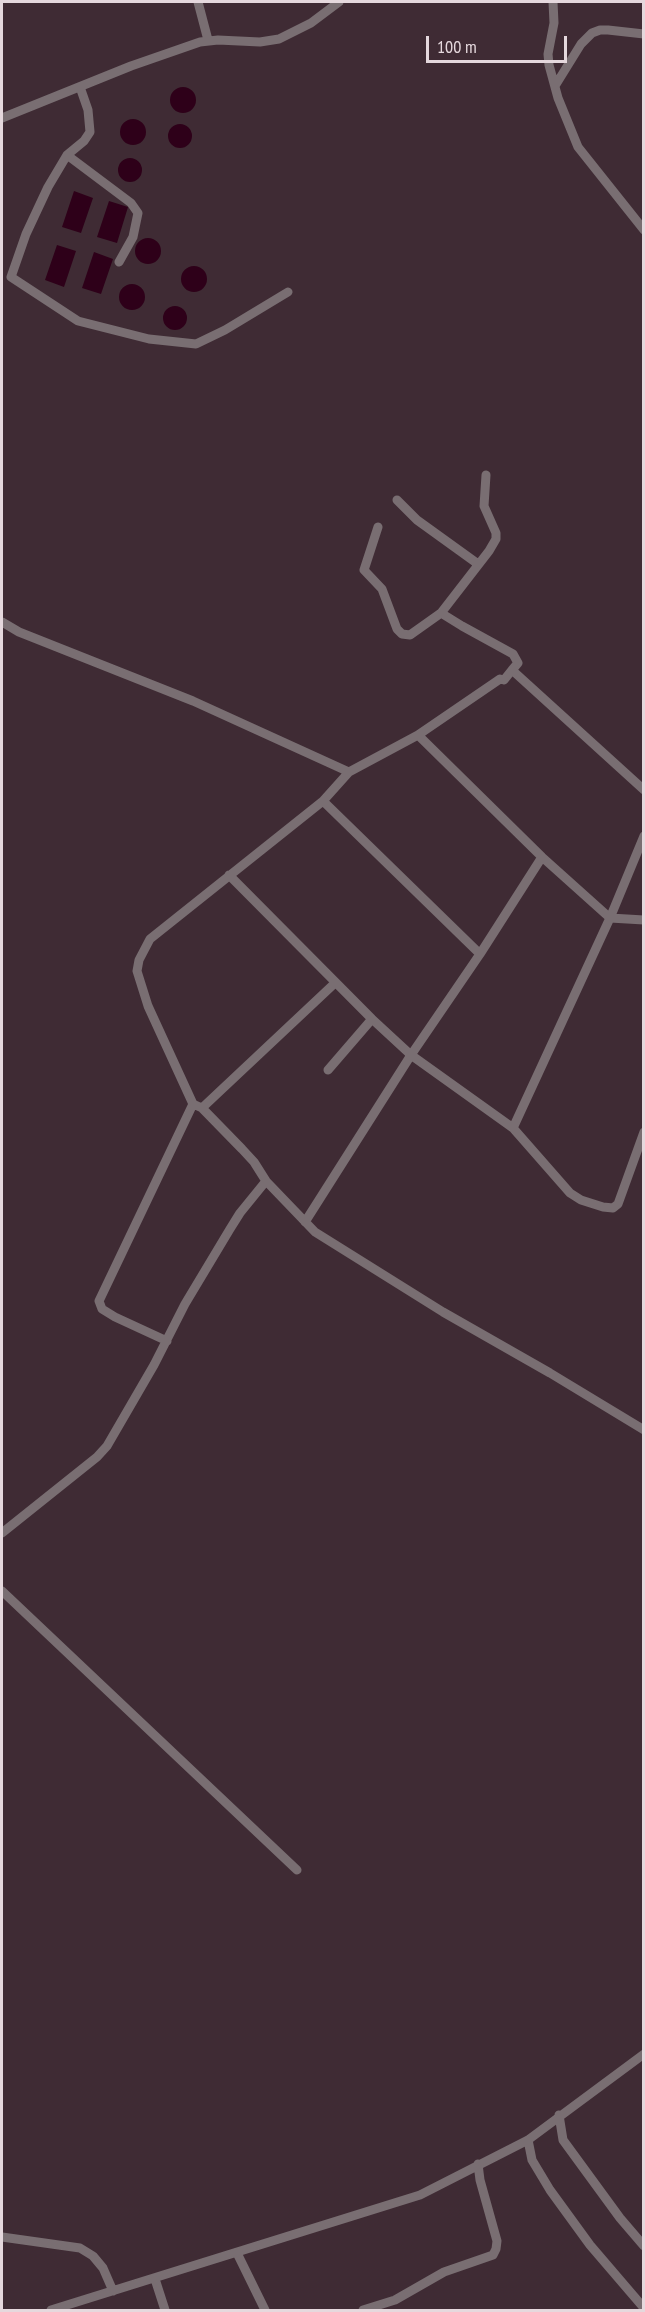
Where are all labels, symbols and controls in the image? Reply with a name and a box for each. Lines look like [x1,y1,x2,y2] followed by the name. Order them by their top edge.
[429,24,570,62] scale bar
[437,35,477,58] text: 100 m

